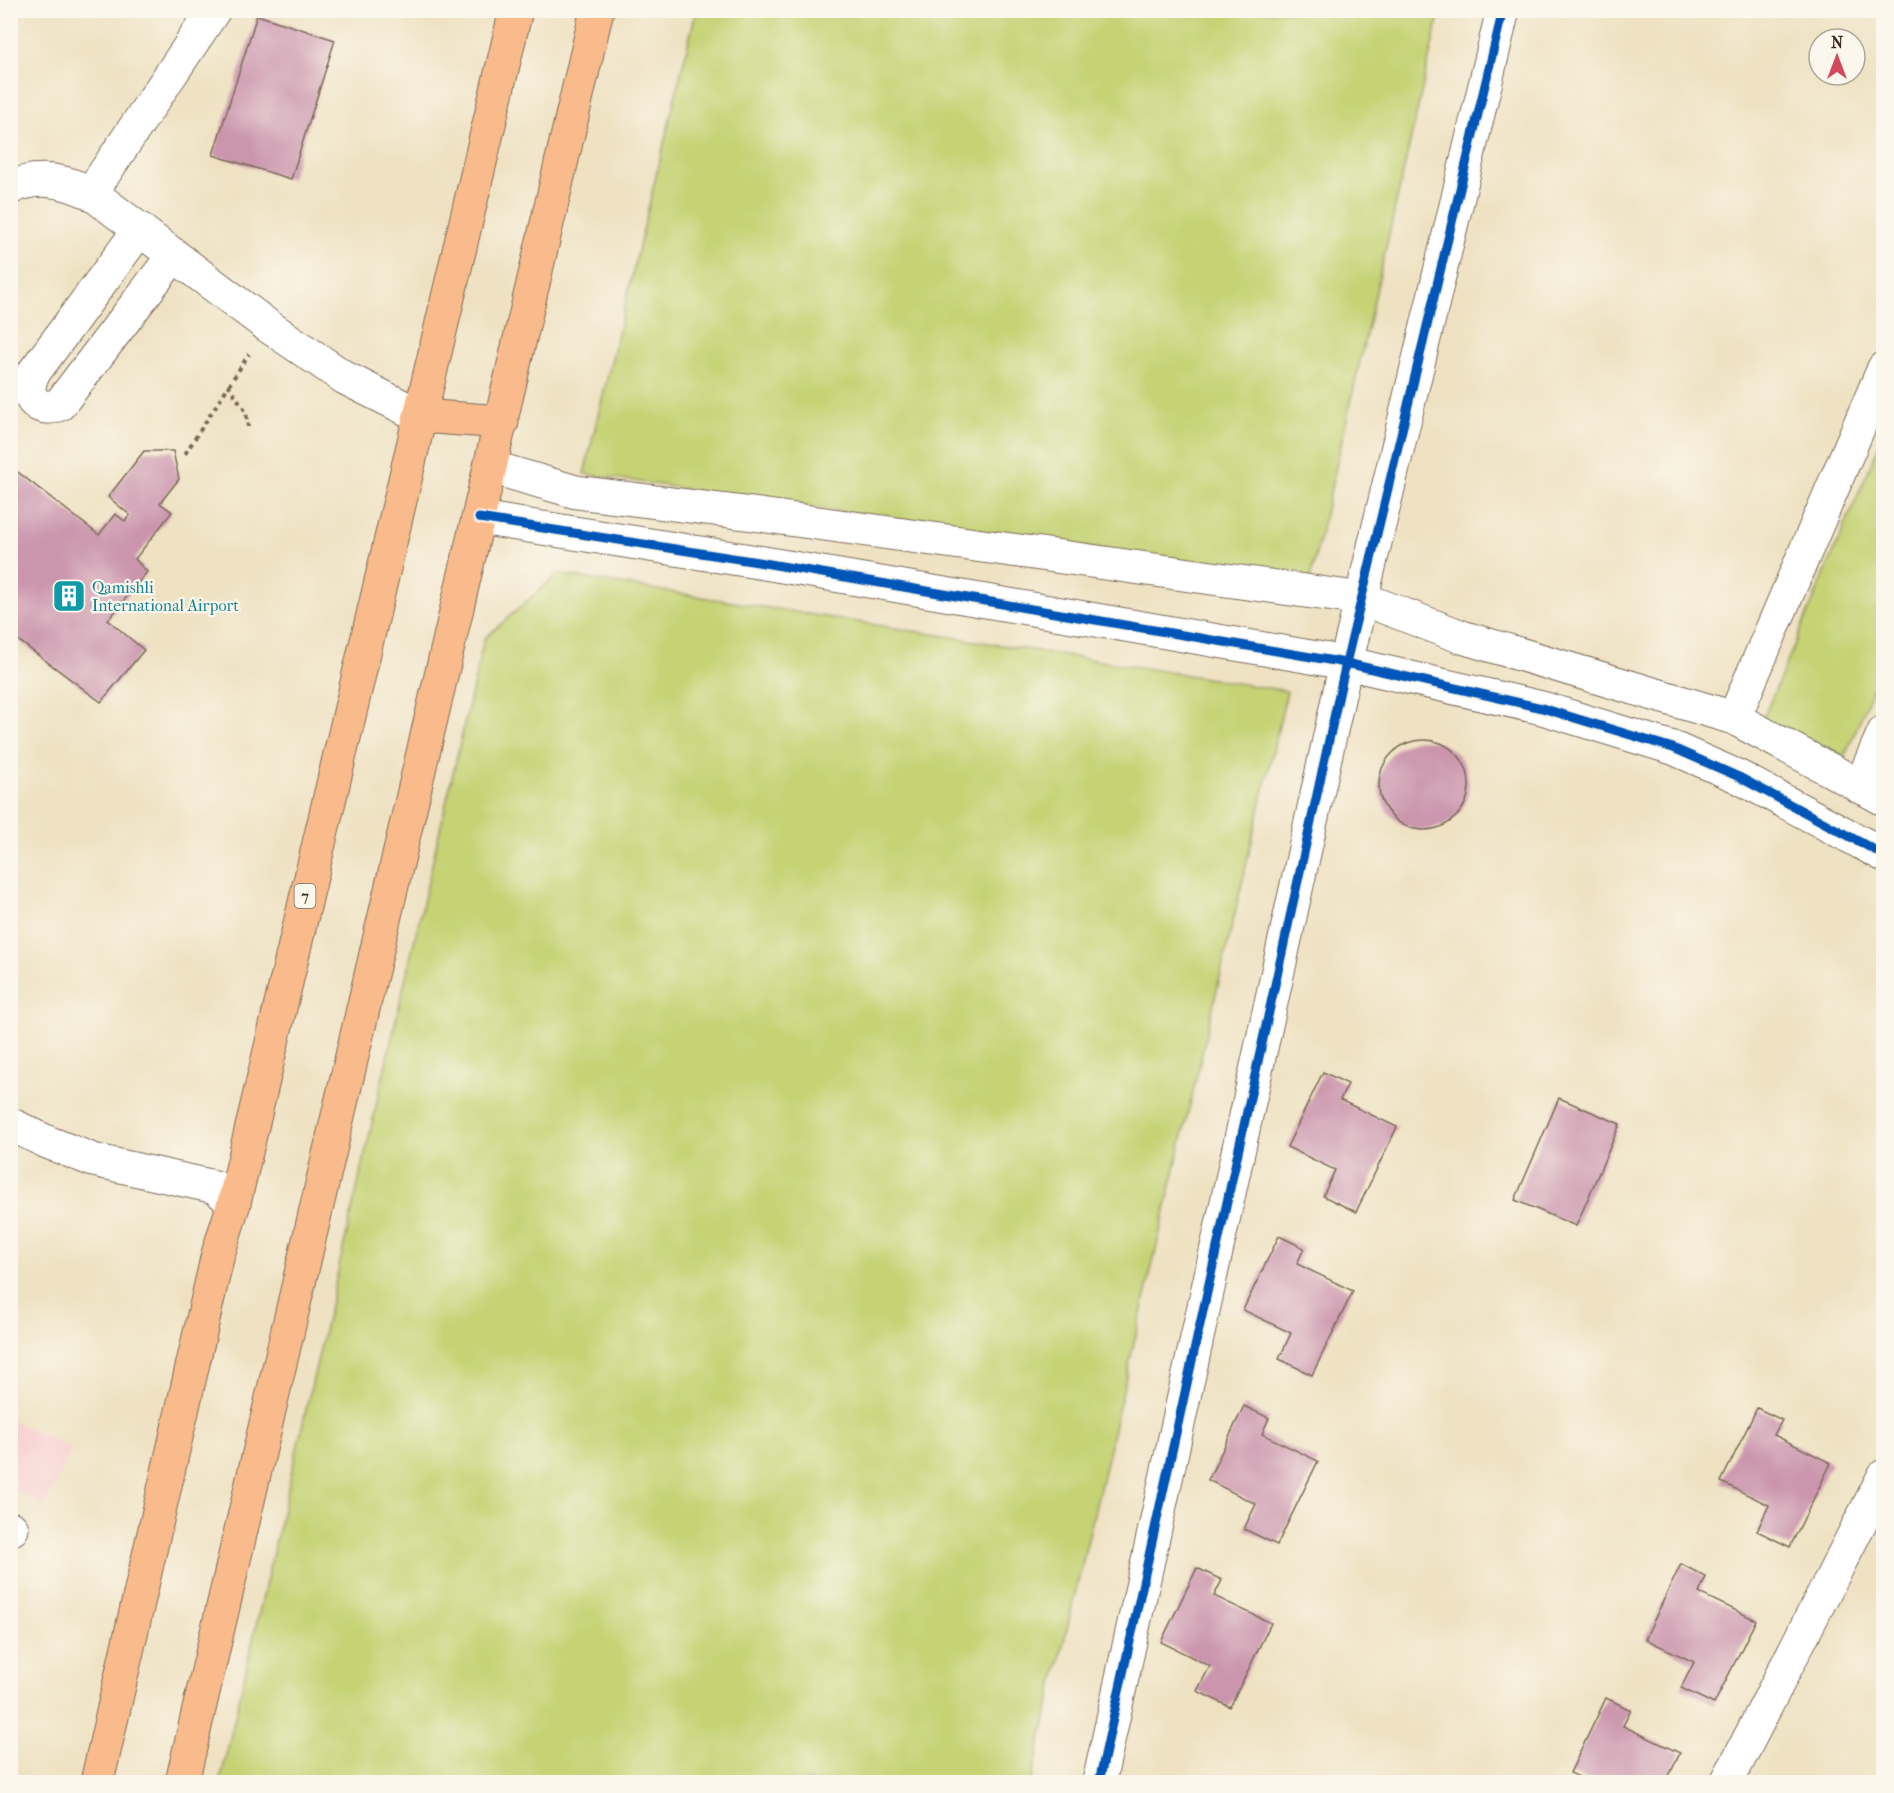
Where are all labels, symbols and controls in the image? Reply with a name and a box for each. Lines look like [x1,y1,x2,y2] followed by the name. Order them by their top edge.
[1807,27,1867,87] north arrow
[1831,33,1844,52] text: N
[51,578,87,614] building icon: Qamishli International Airport
[92,578,239,615] place label: Qamishli International Airport
[294,884,316,908] road number: 7

